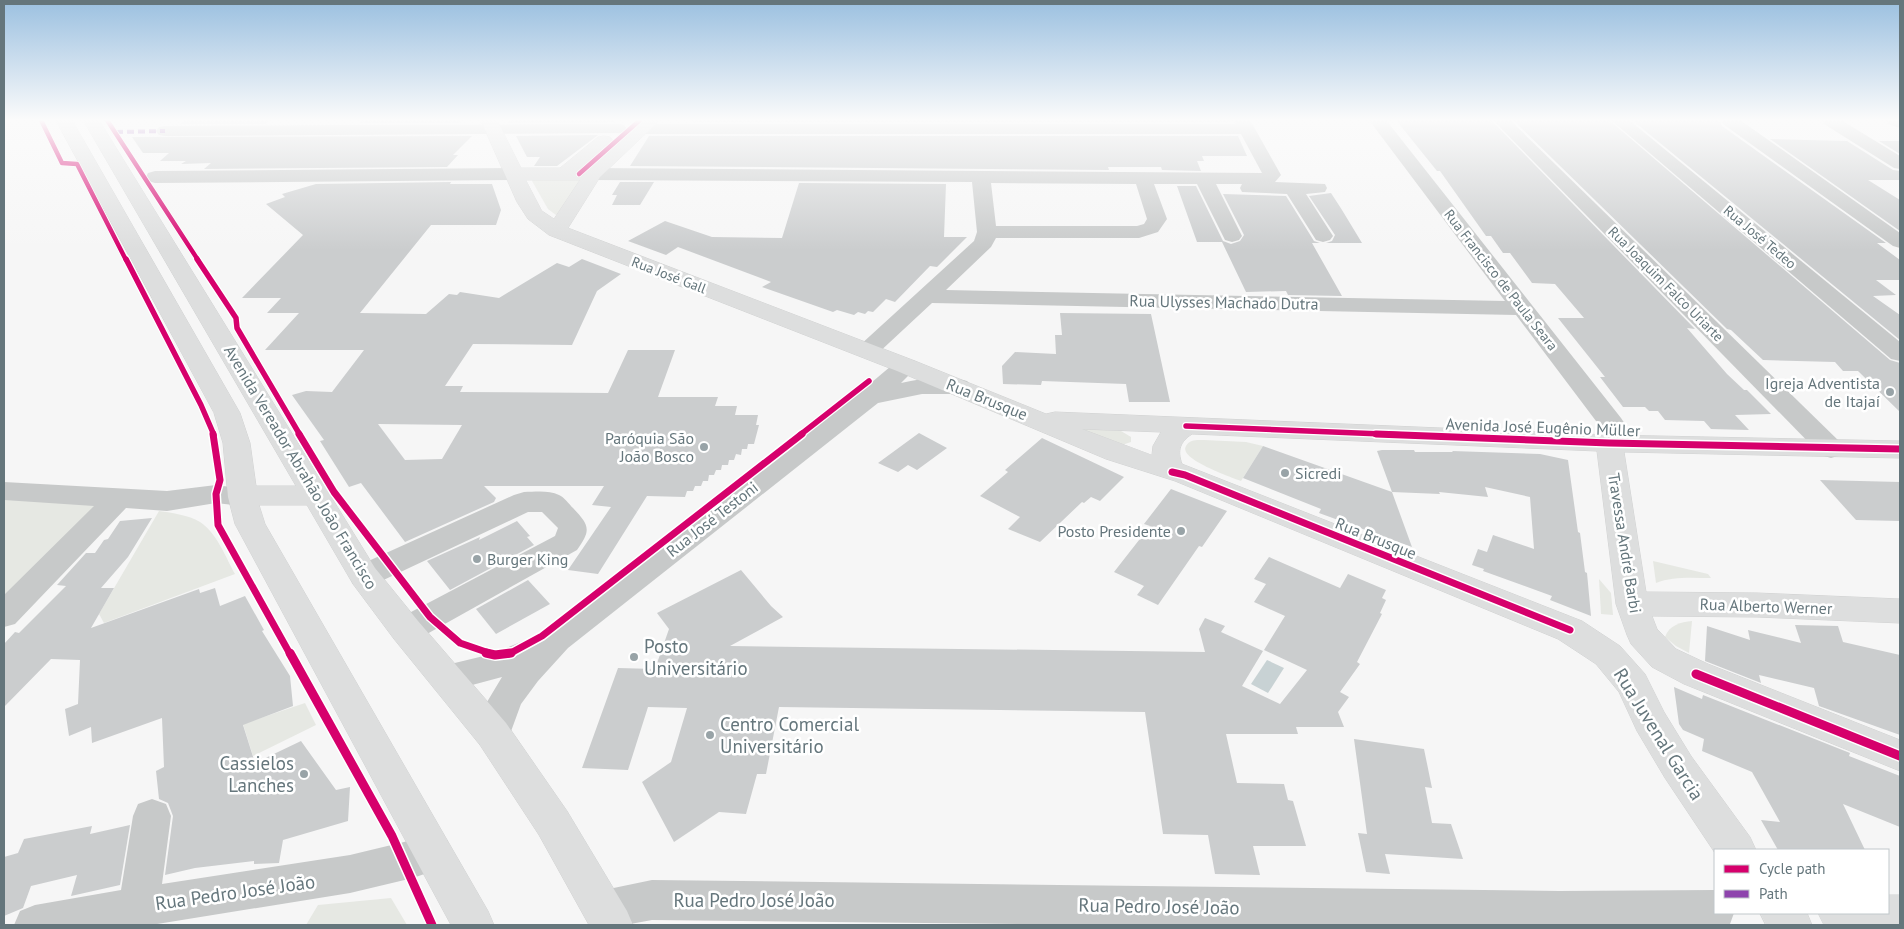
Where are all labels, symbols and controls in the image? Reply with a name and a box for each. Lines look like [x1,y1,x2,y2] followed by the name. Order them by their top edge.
[1720,201,1800,273] street label: Rua José Tedeo
[1440,206,1562,354] street label: Rua Francisco de Paula Seara
[1605,223,1727,345] street label: Rua Joaquim Falco Uriarte
[629,253,709,297] street label: Rua José Gall
[1129,290,1319,314] street label: Rua Ulysses Machado Dutra
[220,341,382,593] street label: Avenida Vereador Abrahão João Francisco
[1765,373,1880,411] place label: Igreja Adventista de Itajaí
[944,374,1030,424] street label: Rua Brusque
[1884,386,1896,398] marker: Igreja Adventista de Itajaí
[1445,414,1641,440] street label: Avenida José Eugênio Müller
[605,428,694,466] place label: Paróquia São João Bosco
[698,441,710,453] marker: Paróquia São João Bosco
[1295,463,1341,483] place label: Sicredi
[1279,467,1291,479] marker: Sicredi
[1604,471,1646,615] street label: Travessa André Barbi
[662,477,762,561] street label: Rua José Testoni
[1333,513,1419,563] street label: Rua Brusque
[1057,521,1171,541] place label: Posto Presidente
[1175,525,1187,537] marker: Posto Presidente
[487,549,568,569] place label: Burger King
[471,553,483,565] marker: Burger King
[1699,594,1833,618] street label: Rua Alberto Werner
[644,634,748,680] place label: Posto Universitário
[628,651,640,663] marker: Posto Universitário
[1609,664,1709,804] street label: Rua Juvenal Garcia
[720,712,859,758] place label: Centro Comercial Universitário
[704,729,716,741] marker: Centro Comercial Universitário
[220,751,294,797] place label: Cassielos Lanches
[298,768,310,780] marker: Cassielos Lanches
[1714,849,1889,914] legend
[1759,859,1825,878] text: Cycle path
[154,869,316,915] street label: Rua Pedro José João
[1759,884,1788,903] text: Path
[673,888,835,912] street label: Rua Pedro José João
[1078,893,1240,919] street label: Rua Pedro José João

